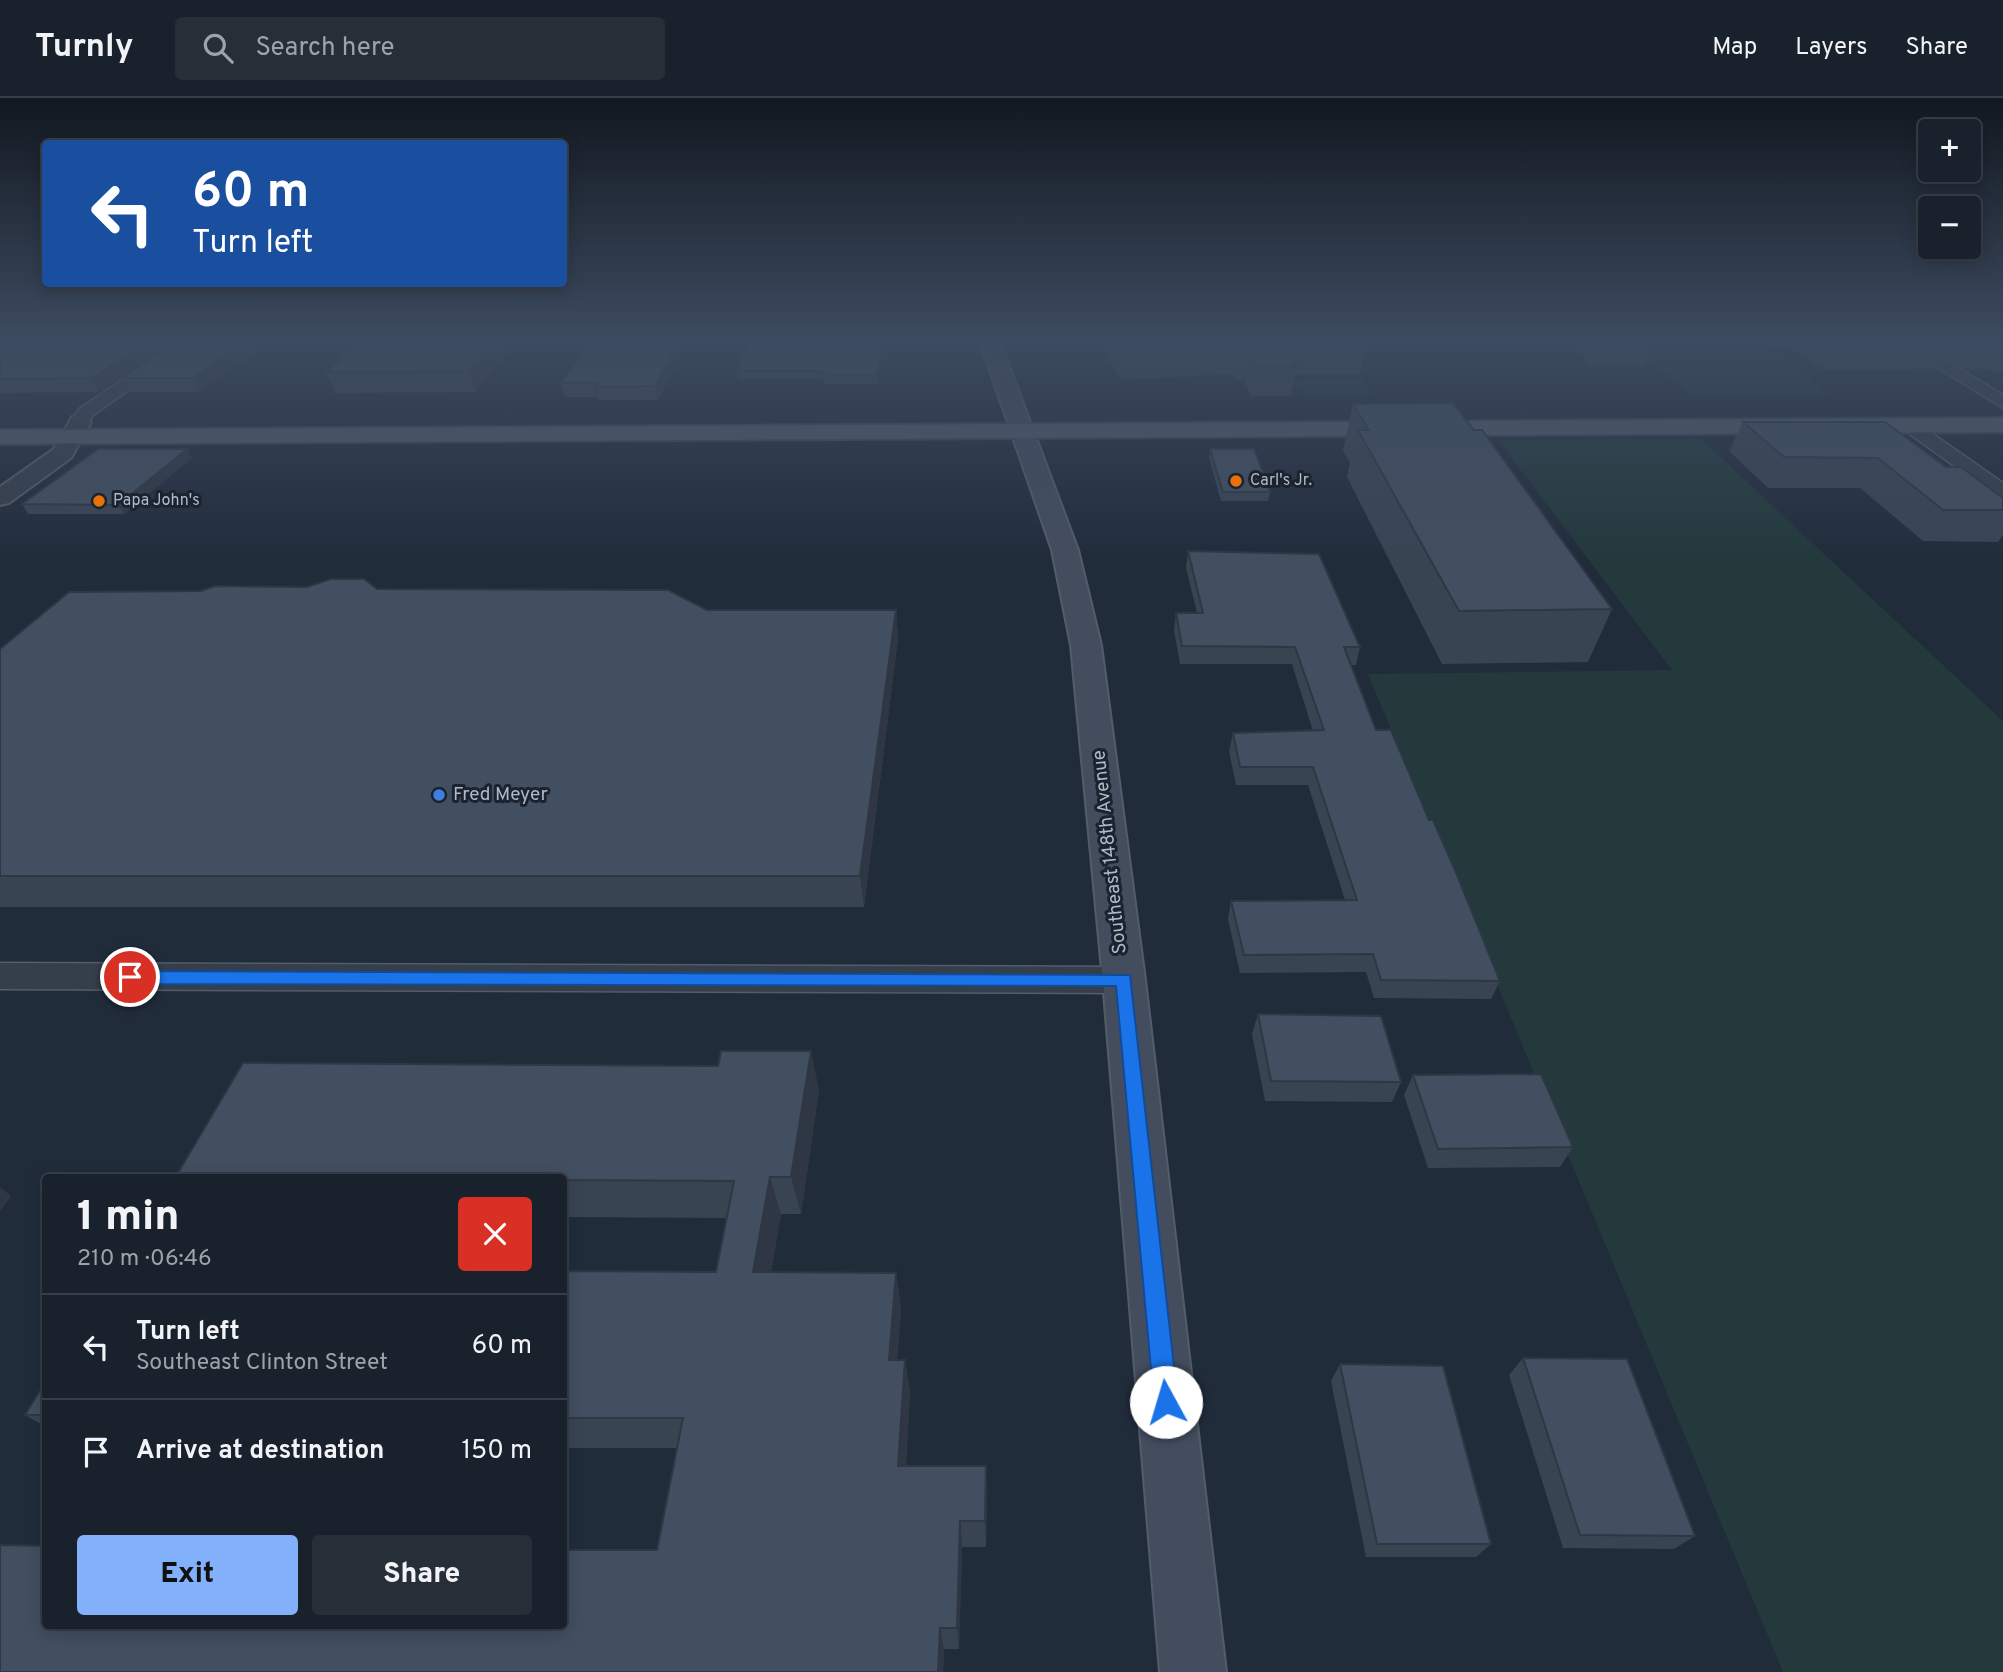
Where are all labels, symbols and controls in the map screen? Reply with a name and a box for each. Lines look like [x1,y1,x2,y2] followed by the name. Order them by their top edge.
[175,17,665,80] search box
[35,27,133,69] text: Turnly
[199,29,237,67] icon: search
[255,32,394,65] text: Search here
[1712,33,1757,63] text: Map
[1795,33,1867,63] text: Layers
[1905,33,1968,63] text: Share
[1918,119,1981,259] map controls
[1918,119,1981,182] button: +
[192,163,310,225] text: 60 m
[77,168,168,259] icon: left
[1918,196,1981,259] button: −
[192,224,313,264] text: Turn left
[1250,471,1312,491] place label: Carl's Jr.
[1228,473,1244,489] marker: Carl's Jr.
[113,491,200,511] place label: Papa John's
[91,493,107,509] marker: Papa John's
[1087,749,1133,955] street label: Southeast 148th Avenue
[453,783,548,807] place label: Fred Meyer
[431,787,447,803] marker: Fred Meyer
[100,947,160,1007] pin
[111,958,149,996] icon: arrive
[77,1192,180,1245] text: 1 min
[458,1197,532,1271] button: close
[77,1245,212,1274] text: 210 m · 06:46
[136,1316,240,1349] text: Turn left
[77,1328,115,1366] icon: left
[472,1330,532,1363] text: 60 m
[136,1349,388,1378] text: Southeast Clinton Street
[1129,1365,1203,1439] position arrow
[77,1433,115,1471] icon: arrive
[136,1435,384,1468] text: Arrive at destination
[461,1435,532,1468] text: 150 m
[77,1535,298,1615] button: Exit
[312,1535,532,1615] button: Share

